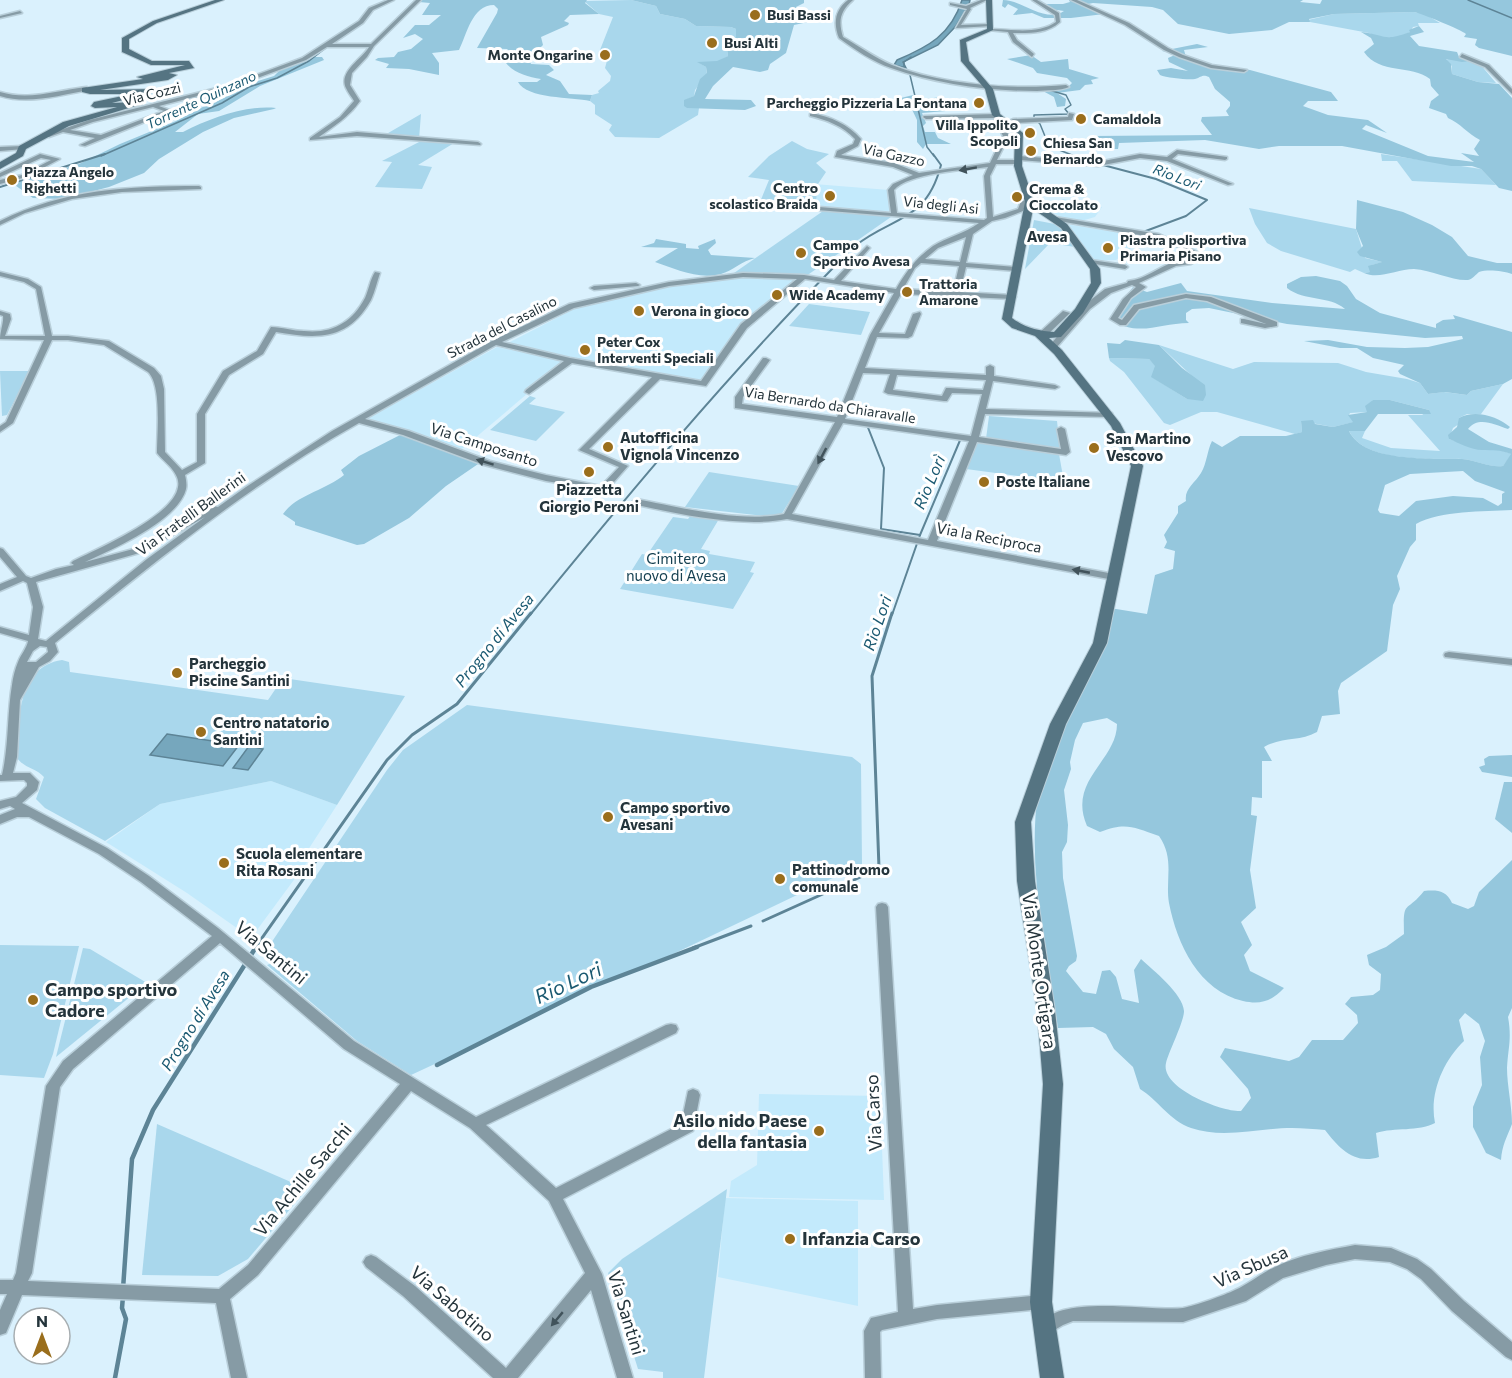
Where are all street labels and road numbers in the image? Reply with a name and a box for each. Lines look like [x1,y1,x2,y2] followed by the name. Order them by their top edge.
[121,78,182,109] street label: Via Cozzi
[861,140,927,169] street label: Via Gazzo
[903,192,980,217] street label: Via degli Asi
[444,292,559,361] street label: Strada del Casalino
[743,383,917,426] street label: Via Bernardo da Chiaravalle
[428,418,540,470] street label: Via Camposanto
[132,468,249,559] street label: Via Fratelli Ballerini
[935,518,1043,556] street label: Via la Reciproca
[1018,891,1062,1050] street label: Via Monte Ortigara
[231,916,312,989] street label: Via Santini
[860,1074,886,1152] street label: Via Carso
[249,1118,356,1240] street label: Via Achille Sacchi
[1210,1240,1291,1292] street label: Via Sbusa
[406,1261,499,1346] street label: Via Sabotino
[604,1268,650,1358] street label: Via Santini

